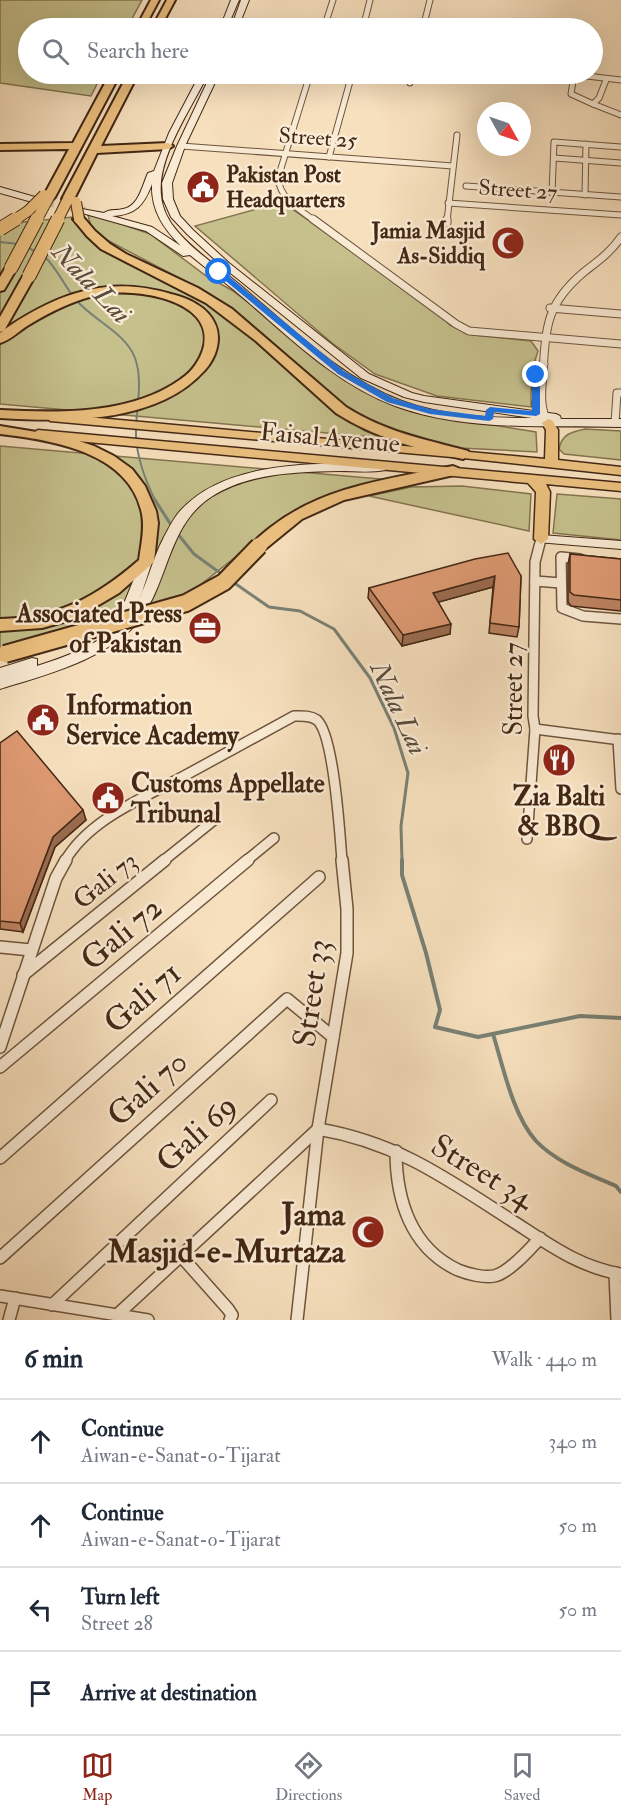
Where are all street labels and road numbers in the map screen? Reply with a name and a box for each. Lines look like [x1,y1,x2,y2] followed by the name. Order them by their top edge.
[278,121,358,155] street label: Street 25
[478,173,558,207] street label: Street 27
[259,416,401,460] street label: Faisal Avenue
[498,642,530,736] street label: Street 27
[67,845,144,916] street label: Gali 73
[73,888,171,979] street label: Gali 72
[285,937,339,1050] street label: Street 33
[96,953,190,1042] street label: Gali 71
[99,1042,196,1135] street label: Gali 70
[148,1086,245,1181] street label: Gali 69
[424,1126,543,1219] street label: Street 34

